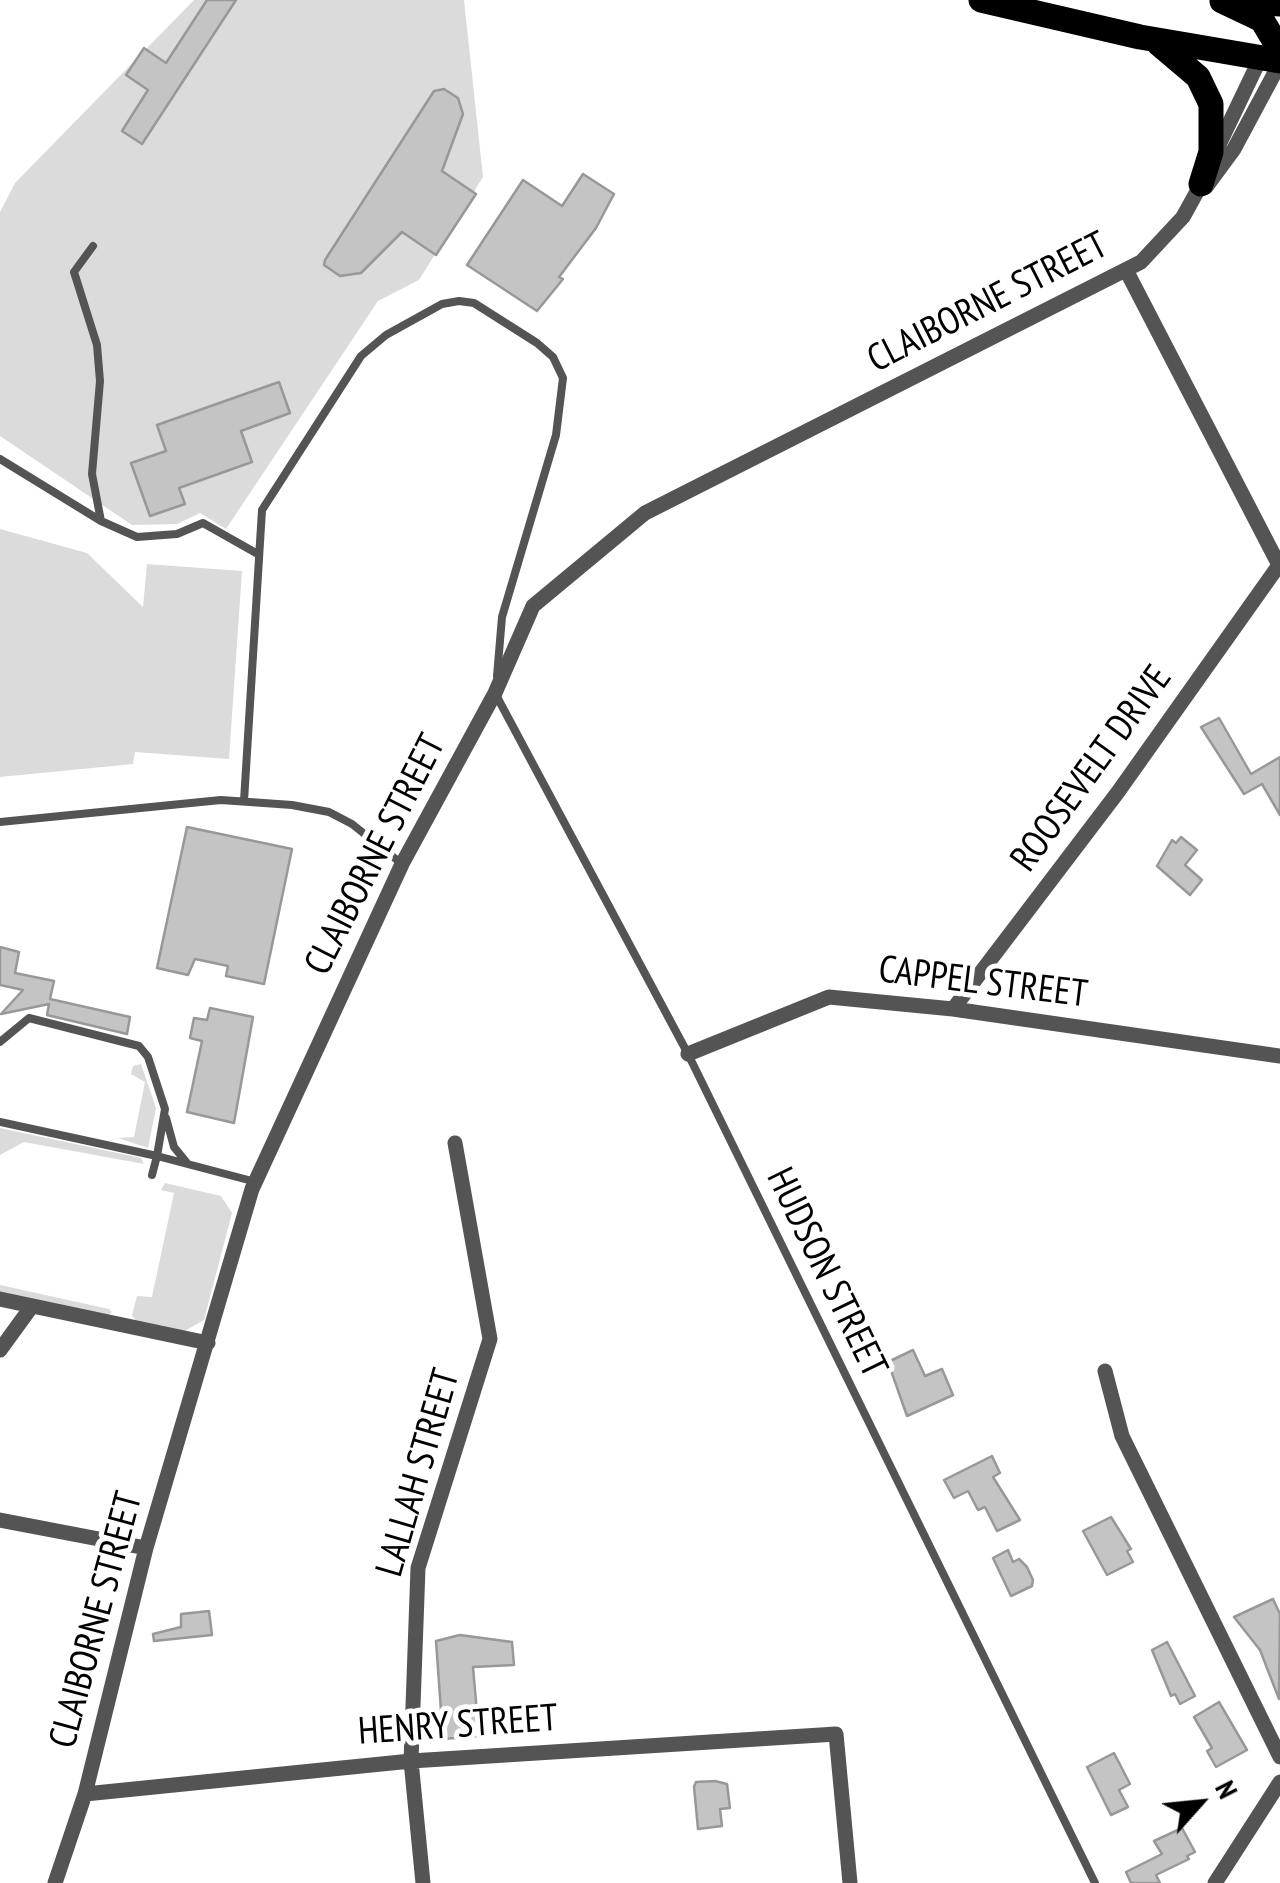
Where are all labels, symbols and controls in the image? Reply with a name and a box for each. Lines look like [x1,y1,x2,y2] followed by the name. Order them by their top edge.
[860,223,1116,383] street label: CLAIBORNE STREET
[1002,657,1182,881] street label: ROOSEVELT DRIVE
[296,727,456,983] street label: CLAIBORNE STREET
[876,948,1090,1018] street label: CAPPEL STREET
[756,1161,896,1385] street label: HUDSON STREET
[368,1364,470,1582] street label: LALLAH STREET
[41,1487,153,1753] street label: CLAIBORNE STREET
[357,1696,559,1756] street label: HENRY STREET
[1150,1753,1250,1853] north arrow
[1207,1774,1247,1804] text: N

